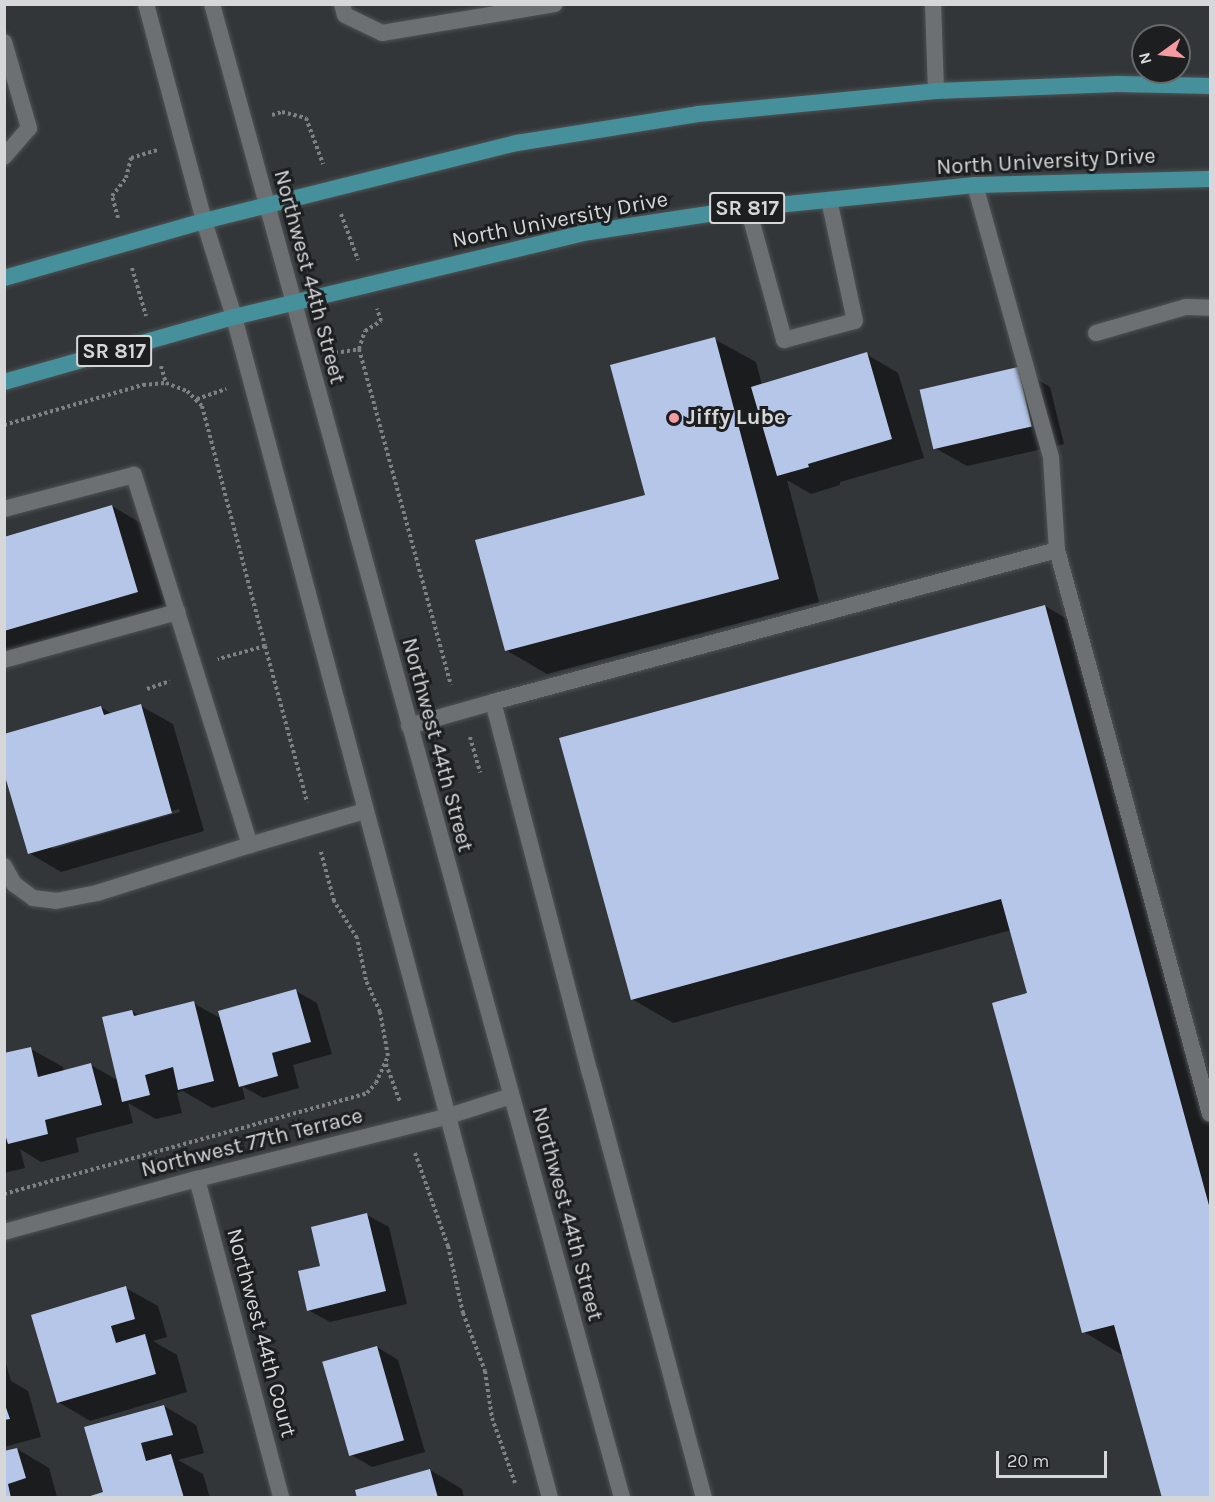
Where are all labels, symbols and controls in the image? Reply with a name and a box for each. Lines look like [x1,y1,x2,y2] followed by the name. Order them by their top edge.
[1131,24,1191,84] north arrow
[1134,50,1156,66] text: N
[936,143,1156,181] street label: North University Drive
[268,167,350,387] street label: Northwest 44th Street
[450,186,670,254] street label: North University Drive
[708,190,786,226] road number: SR 817
[75,333,153,369] road number: SR 817
[686,405,786,431] place label: Jiffy Lube
[667,411,681,425] marker: Jiffy Lube
[396,635,478,855] street label: Northwest 44th Street
[138,1103,366,1183] street label: Northwest 77th Terrace
[526,1104,608,1324] street label: Northwest 44th Street
[220,1226,302,1440] street label: Northwest 44th Court
[999,1439,1110,1477] scale bar
[1007,1450,1049,1472] text: 20 m

